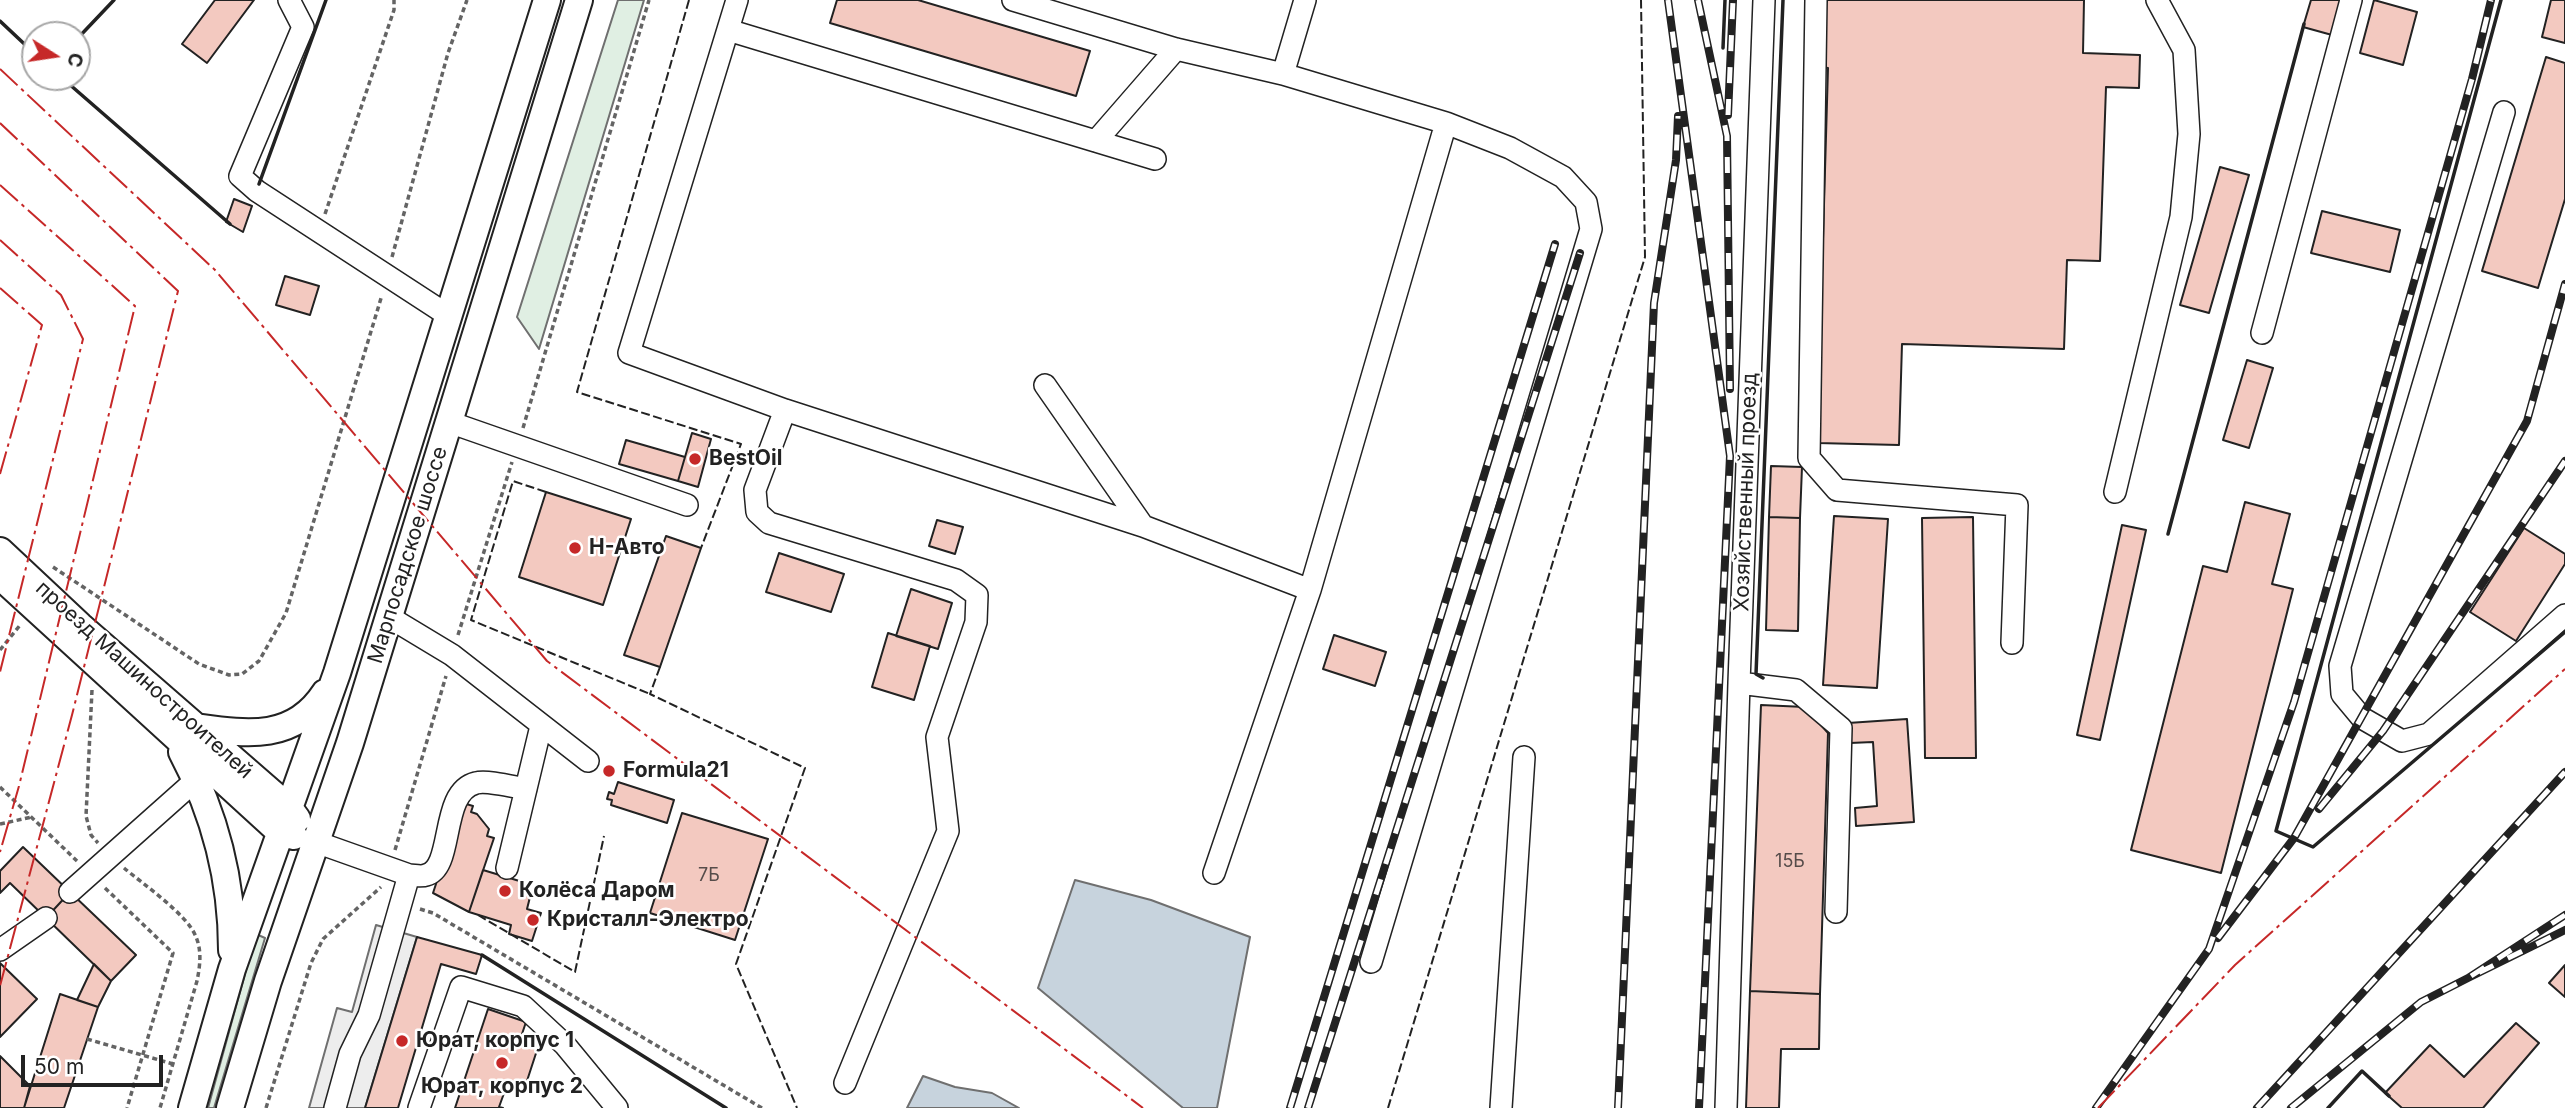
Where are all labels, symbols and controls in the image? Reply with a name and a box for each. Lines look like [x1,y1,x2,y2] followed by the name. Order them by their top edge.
[21,21,91,91] north arrow
[62,51,88,69] text: С
[1729,372,1763,612] street label: Хозяйственный проезд
[363,444,453,666] street label: Марпосадское шоссе
[709,446,782,472] place label: BestOil
[687,451,703,467] marker: BestOil
[589,535,665,561] place label: Н-Авто
[567,540,583,556] marker: Н-Авто
[30,576,258,784] street label: проезд Машиностроителей
[623,758,729,784] place label: Formula21
[601,763,617,779] marker: Formula21
[1775,851,1805,873] house number: 15Б
[698,865,720,887] house number: 7Б
[519,878,675,904] place label: Колёса Даром
[497,883,513,899] marker: Колёса Даром
[547,907,749,933] place label: Кристалл-Электро
[525,912,541,928] marker: Кристалл-Электро
[416,1028,574,1054] place label: Юрат, корпус 1
[394,1033,410,1049] marker: Юрат, корпус 1
[24,1042,166,1086] scale bar
[34,1054,84,1079] text: 50 m
[494,1055,510,1071] marker: Юрат, корпус 2
[421,1074,583,1100] place label: Юрат, корпус 2

